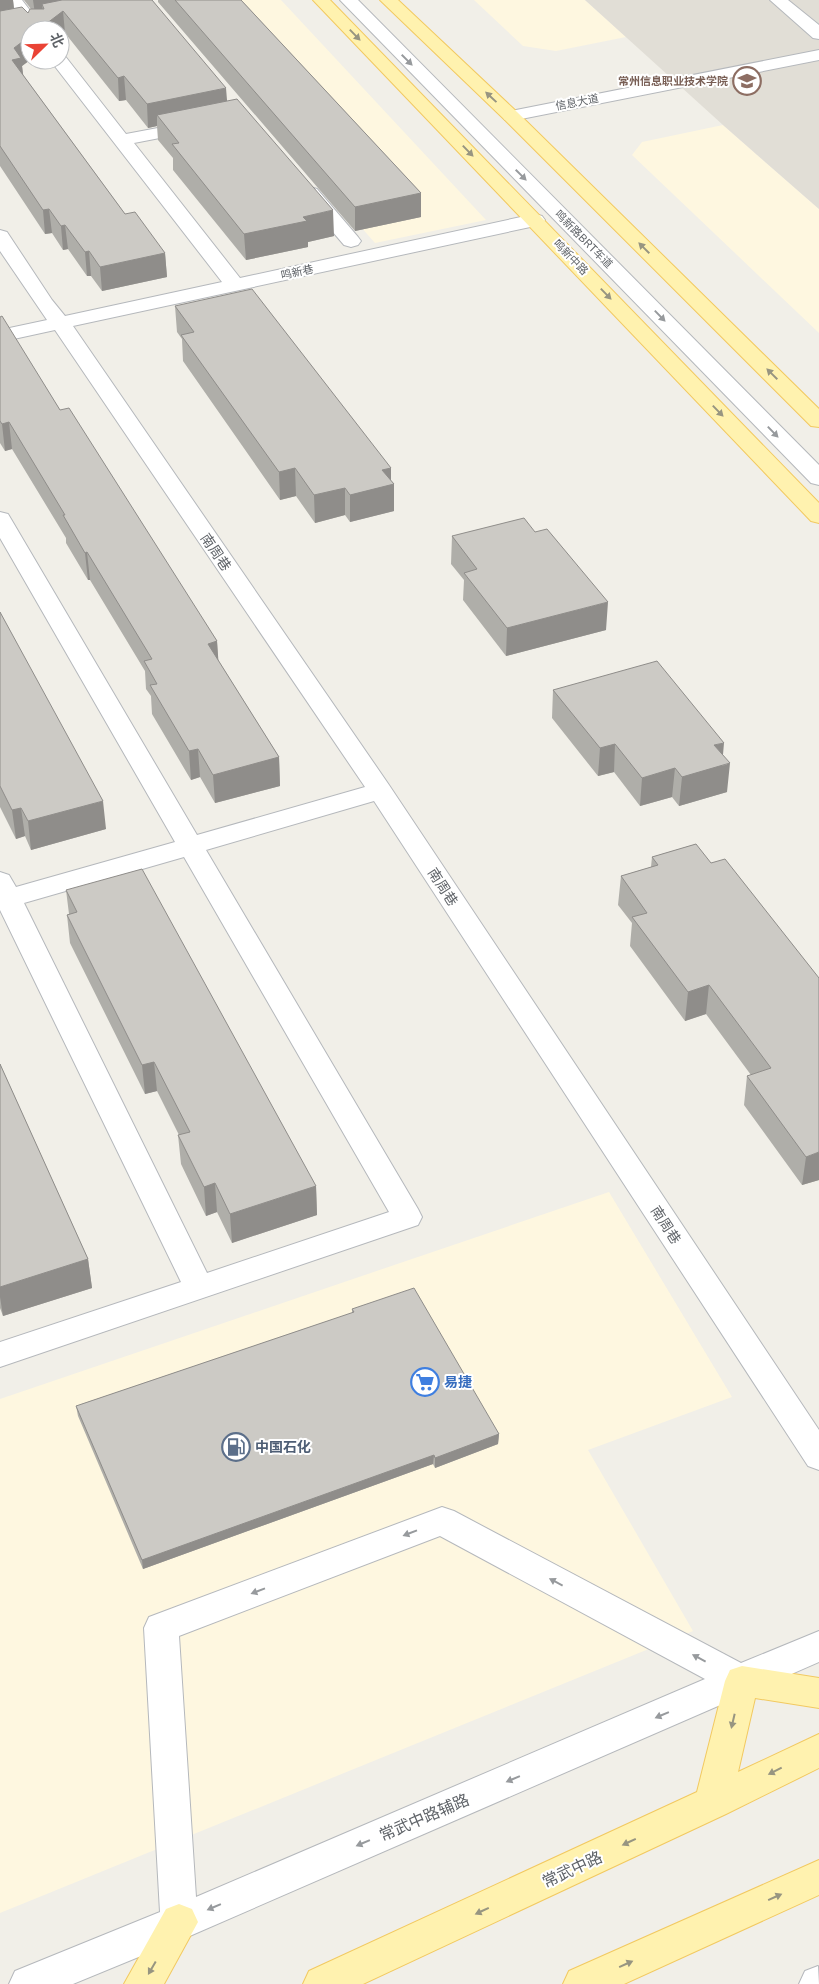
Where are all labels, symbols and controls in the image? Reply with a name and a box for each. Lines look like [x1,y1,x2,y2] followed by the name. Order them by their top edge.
[20,20,70,70] north arrow
[349,29,361,41] one-way arrow
[47,30,67,49] text: 北
[401,53,413,65] one-way arrow
[732,66,762,96] school or university icon: 常州信息职业技术学院
[618,75,728,87] place label: 常州信息职业技术学院
[485,91,497,103] one-way arrow
[554,92,600,112] street label: 信息大道
[462,145,474,157] one-way arrow
[515,169,527,181] one-way arrow
[553,208,615,270] street label: 鸣新路BRT车道
[551,237,591,277] street label: 鸣新中路
[638,242,650,254] one-way arrow
[280,263,314,281] street label: 鸣新巷
[600,287,612,299] one-way arrow
[654,309,666,321] one-way arrow
[766,368,778,380] one-way arrow
[712,404,724,416] one-way arrow
[767,426,779,438] one-way arrow
[198,530,234,574] street label: 南周巷
[425,865,461,909] street label: 南周巷
[648,1203,684,1247] street label: 南周巷
[410,1367,440,1397] supermarket icon: 易捷
[444,1374,472,1390] place label: 易捷
[221,1432,251,1462] fuel station icon: 中国石化
[255,1439,311,1455] place label: 中国石化
[403,1530,418,1537] one-way arrow
[548,1578,563,1586] one-way arrow
[251,1588,266,1595] one-way arrow
[692,1654,707,1662] one-way arrow
[654,1711,669,1719] one-way arrow
[729,1713,737,1728] one-way arrow
[768,1767,783,1776] one-way arrow
[506,1775,520,1783] one-way arrow
[376,1790,472,1845] street label: 常武中路辅路
[622,1838,636,1846] one-way arrow
[356,1839,370,1847] one-way arrow
[539,1847,605,1892] street label: 常武中路
[768,1893,782,1901] one-way arrow
[207,1903,221,1911] one-way arrow
[475,1907,489,1915] one-way arrow
[619,1960,633,1968] one-way arrow
[148,1962,157,1975] one-way arrow

